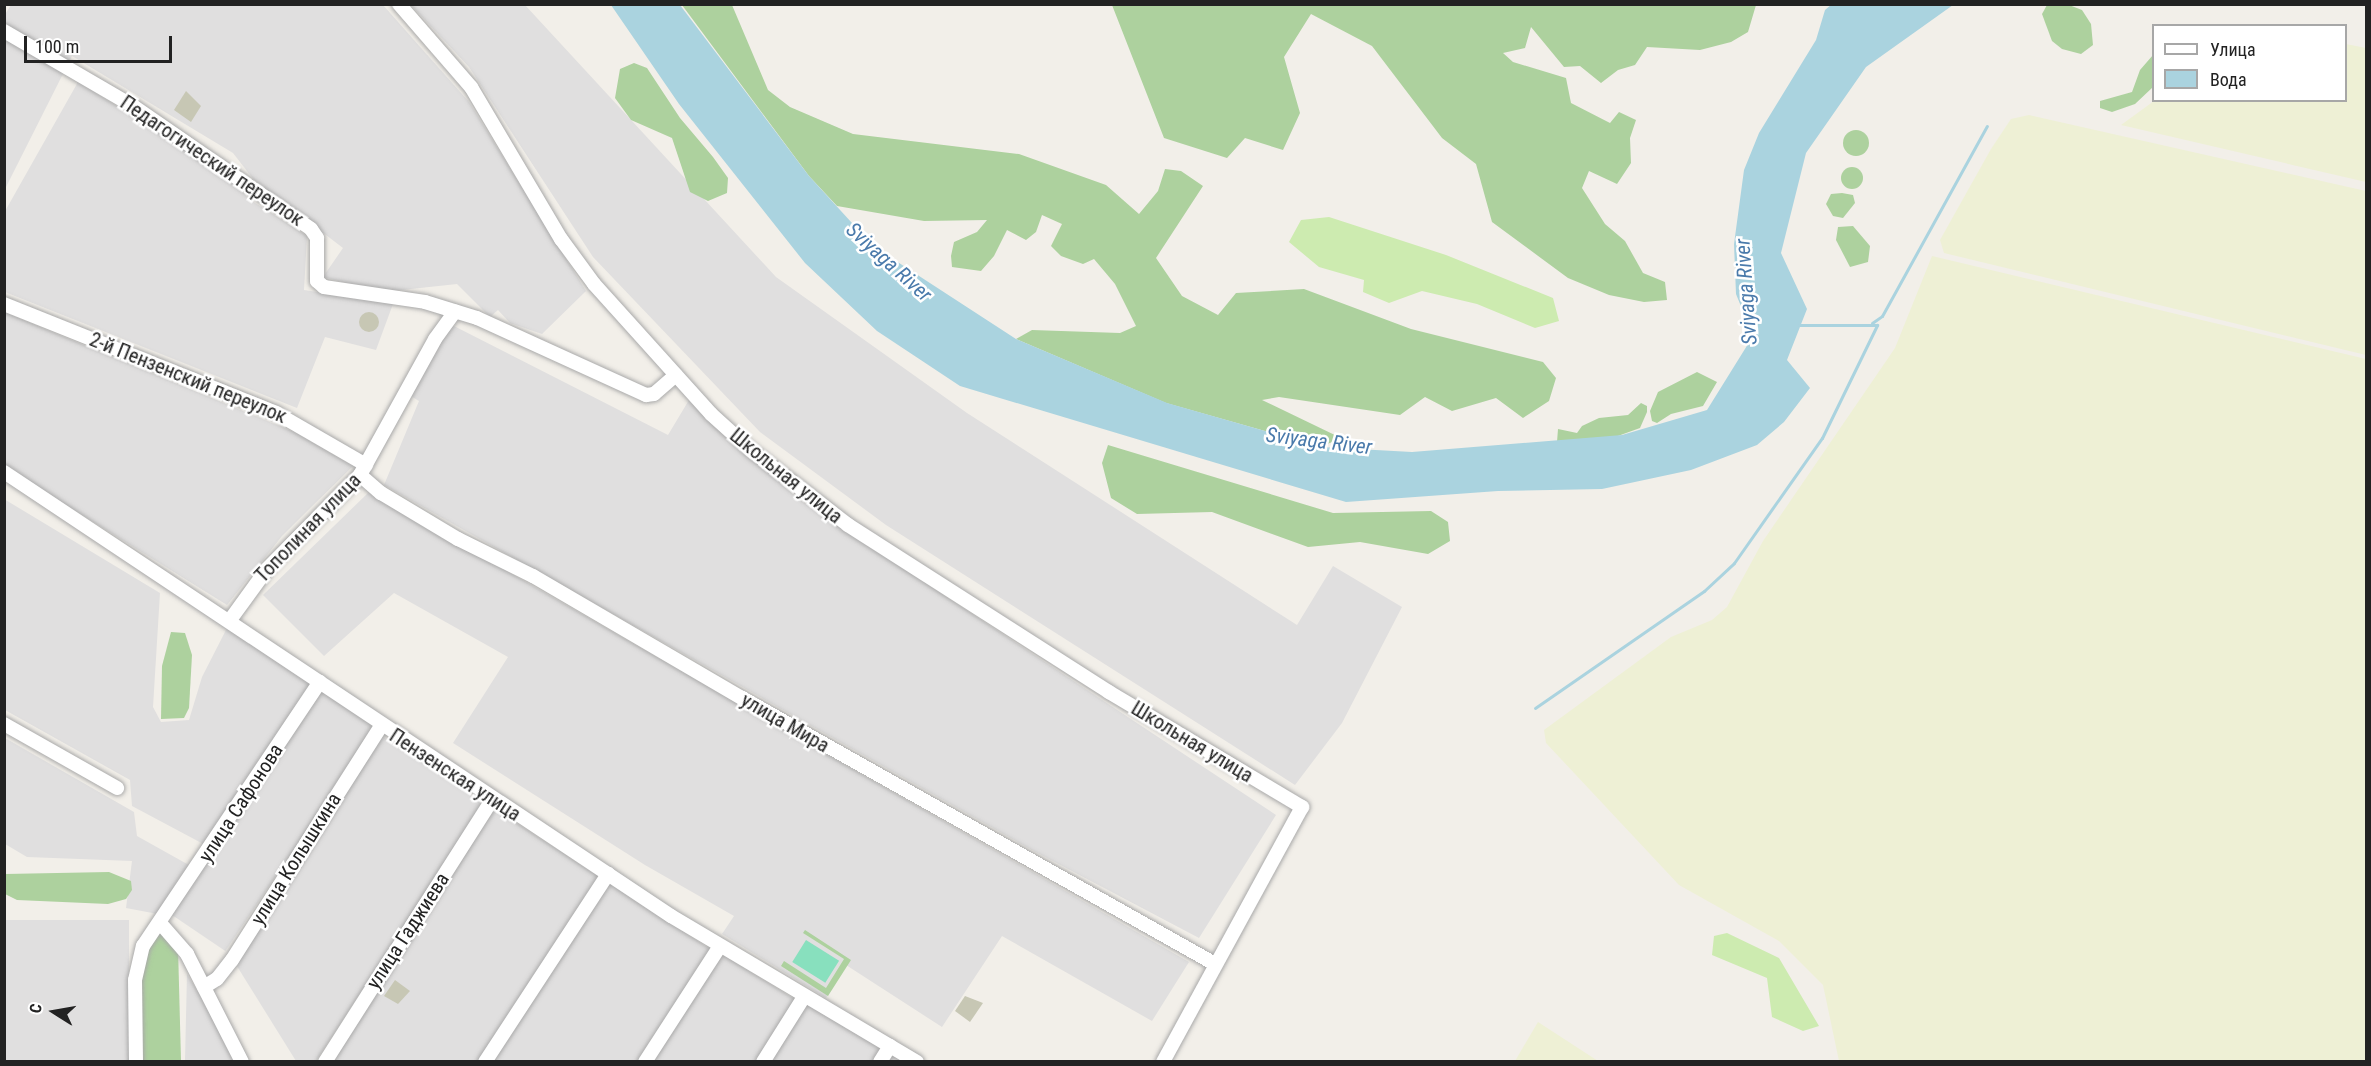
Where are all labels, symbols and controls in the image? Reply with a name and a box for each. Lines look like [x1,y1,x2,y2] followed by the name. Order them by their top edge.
[27,24,176,62] scale bar
[2152,24,2347,102] legend
[35,36,79,57] text: 100 m
[2210,39,2256,60] text: Улица
[2210,69,2247,90] text: Вода
[116,91,308,231] street label: Педагогический переулок
[841,217,937,307] water label: Sviyaga River
[1730,238,1762,346] water label: Sviyaga River
[86,327,290,429] street label: 2-й Пензенский переулок
[1265,422,1373,460] water label: Sviyaga River
[725,423,847,529] street label: Школьная улица
[250,468,366,588] street label: Тополиная улица
[737,688,833,758] street label: улица Мира
[1127,696,1257,788] street label: Школьная улица
[385,724,525,826] street label: Пензенская улица
[194,739,288,867] street label: улица Сафонова
[246,789,346,929] street label: улица Колышкина
[362,869,454,993] street label: улица Гаджиева
[24,982,84,1042] north arrow
[26,1002,46,1015] text: С

